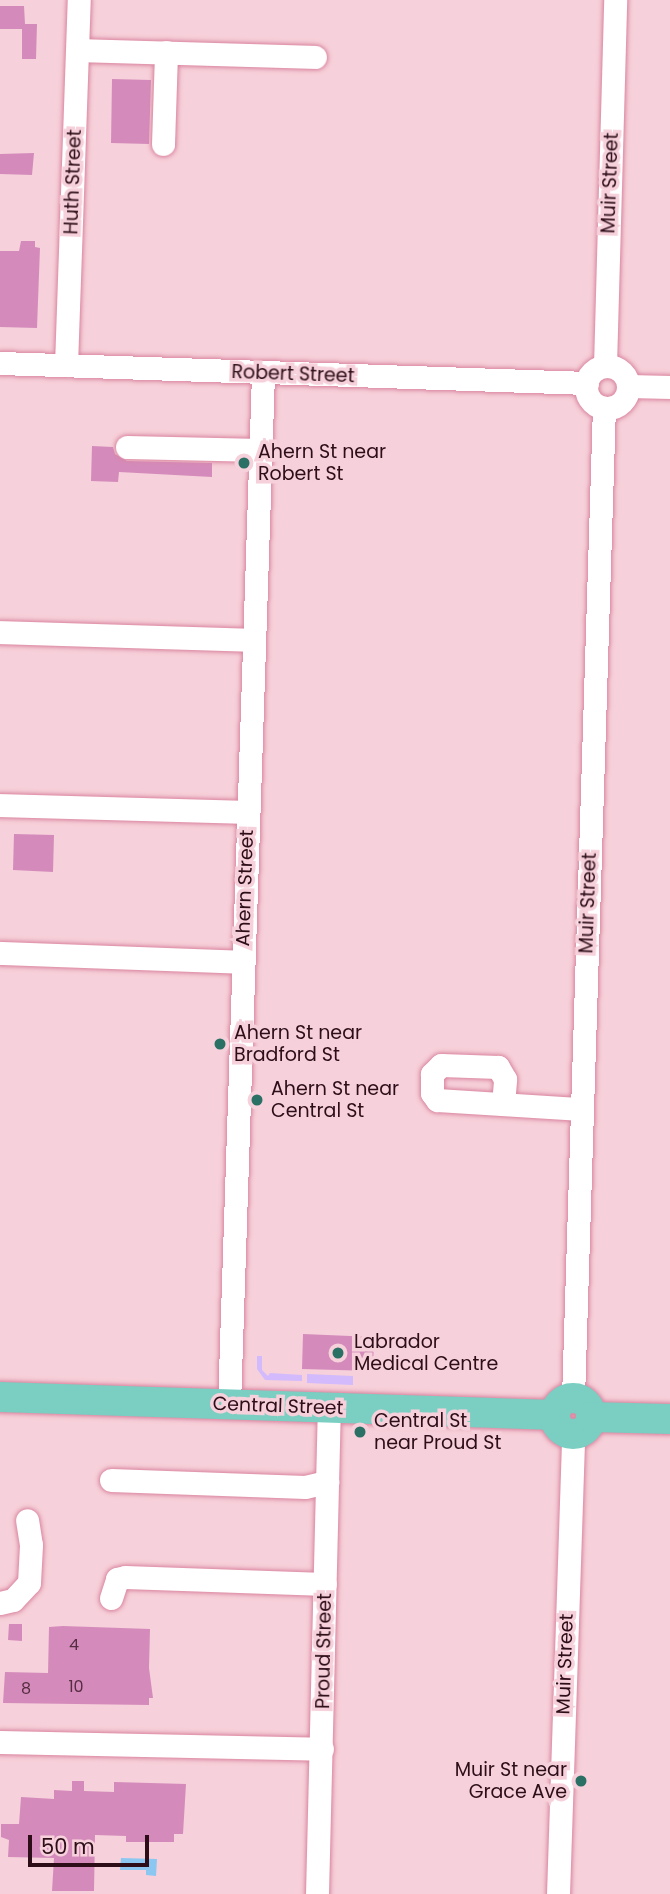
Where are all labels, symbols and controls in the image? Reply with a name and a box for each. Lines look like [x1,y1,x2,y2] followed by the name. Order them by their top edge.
[60,129,86,235] street label: Huth Street
[597,132,623,234] street label: Muir Street
[231,360,355,388] street label: Robert Street
[258,441,386,485] place label: Ahern St near Robert St
[236,455,252,471] marker: Ahern St near Robert St
[232,829,258,947] street label: Ahern Street
[575,852,601,954] street label: Muir Street
[234,1022,362,1066] place label: Ahern St near Bradford St
[212,1036,228,1052] marker: Ahern St near Bradford St
[271,1078,399,1122] place label: Ahern St near Central St
[249,1092,265,1108] marker: Ahern St near Central St
[354,1331,498,1375] place label: Labrador Medical Centre
[328,1343,348,1363] marker: Labrador Medical Centre
[212,1392,344,1420] street label: Central Street
[374,1410,501,1454] place label: Central St near Proud St
[352,1424,368,1440] marker: Central St near Proud St
[312,1593,336,1709] street label: Proud Street
[552,1613,578,1715] street label: Muir Street
[69,1635,79,1655] house number: 4
[68,1677,84,1697] house number: 10
[21,1679,31,1699] house number: 8
[455,1759,567,1803] place label: Muir St near Grace Ave
[573,1773,589,1789] marker: Muir St near Grace Ave
[32,1820,152,1864] scale bar
[41,1832,95,1861] text: 50 m

